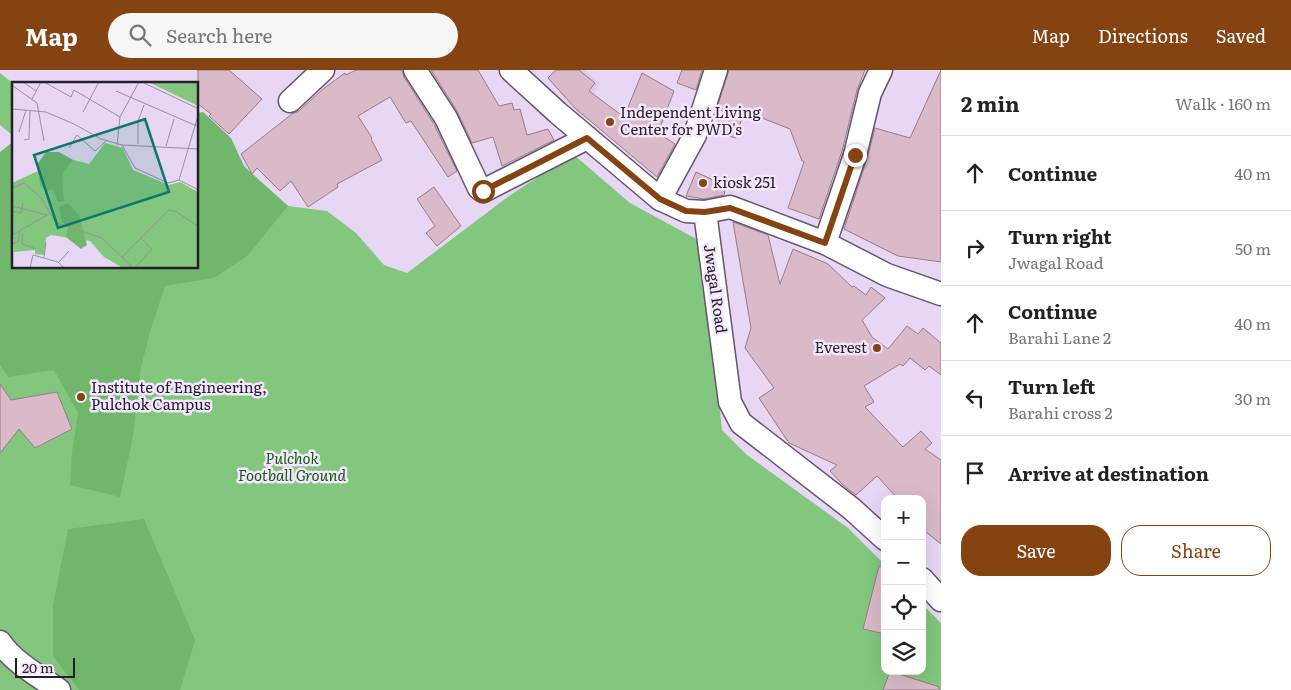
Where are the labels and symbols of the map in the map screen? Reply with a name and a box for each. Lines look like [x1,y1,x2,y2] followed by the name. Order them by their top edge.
[12,82,199,269] inset map
[620,100,761,140] place label: Independent Living Center for PWD's
[604,116,616,128] marker: Independent Living Center for PWD's
[844,144,867,167] route end
[713,170,776,193] place label: kiosk 251
[697,177,709,189] marker: kiosk 251
[472,180,495,203] route start
[699,243,734,335] street label: Jwagal Road
[814,335,867,358] place label: Everest
[871,342,883,354] marker: Everest
[91,375,267,415] place label: Institute of Engineering, Pulchok Campus
[75,391,87,403] marker: Institute of Engineering, Pulchok Campus
[238,446,346,486] park label: Pulchok Football Ground
[15,655,75,678] scale bar

